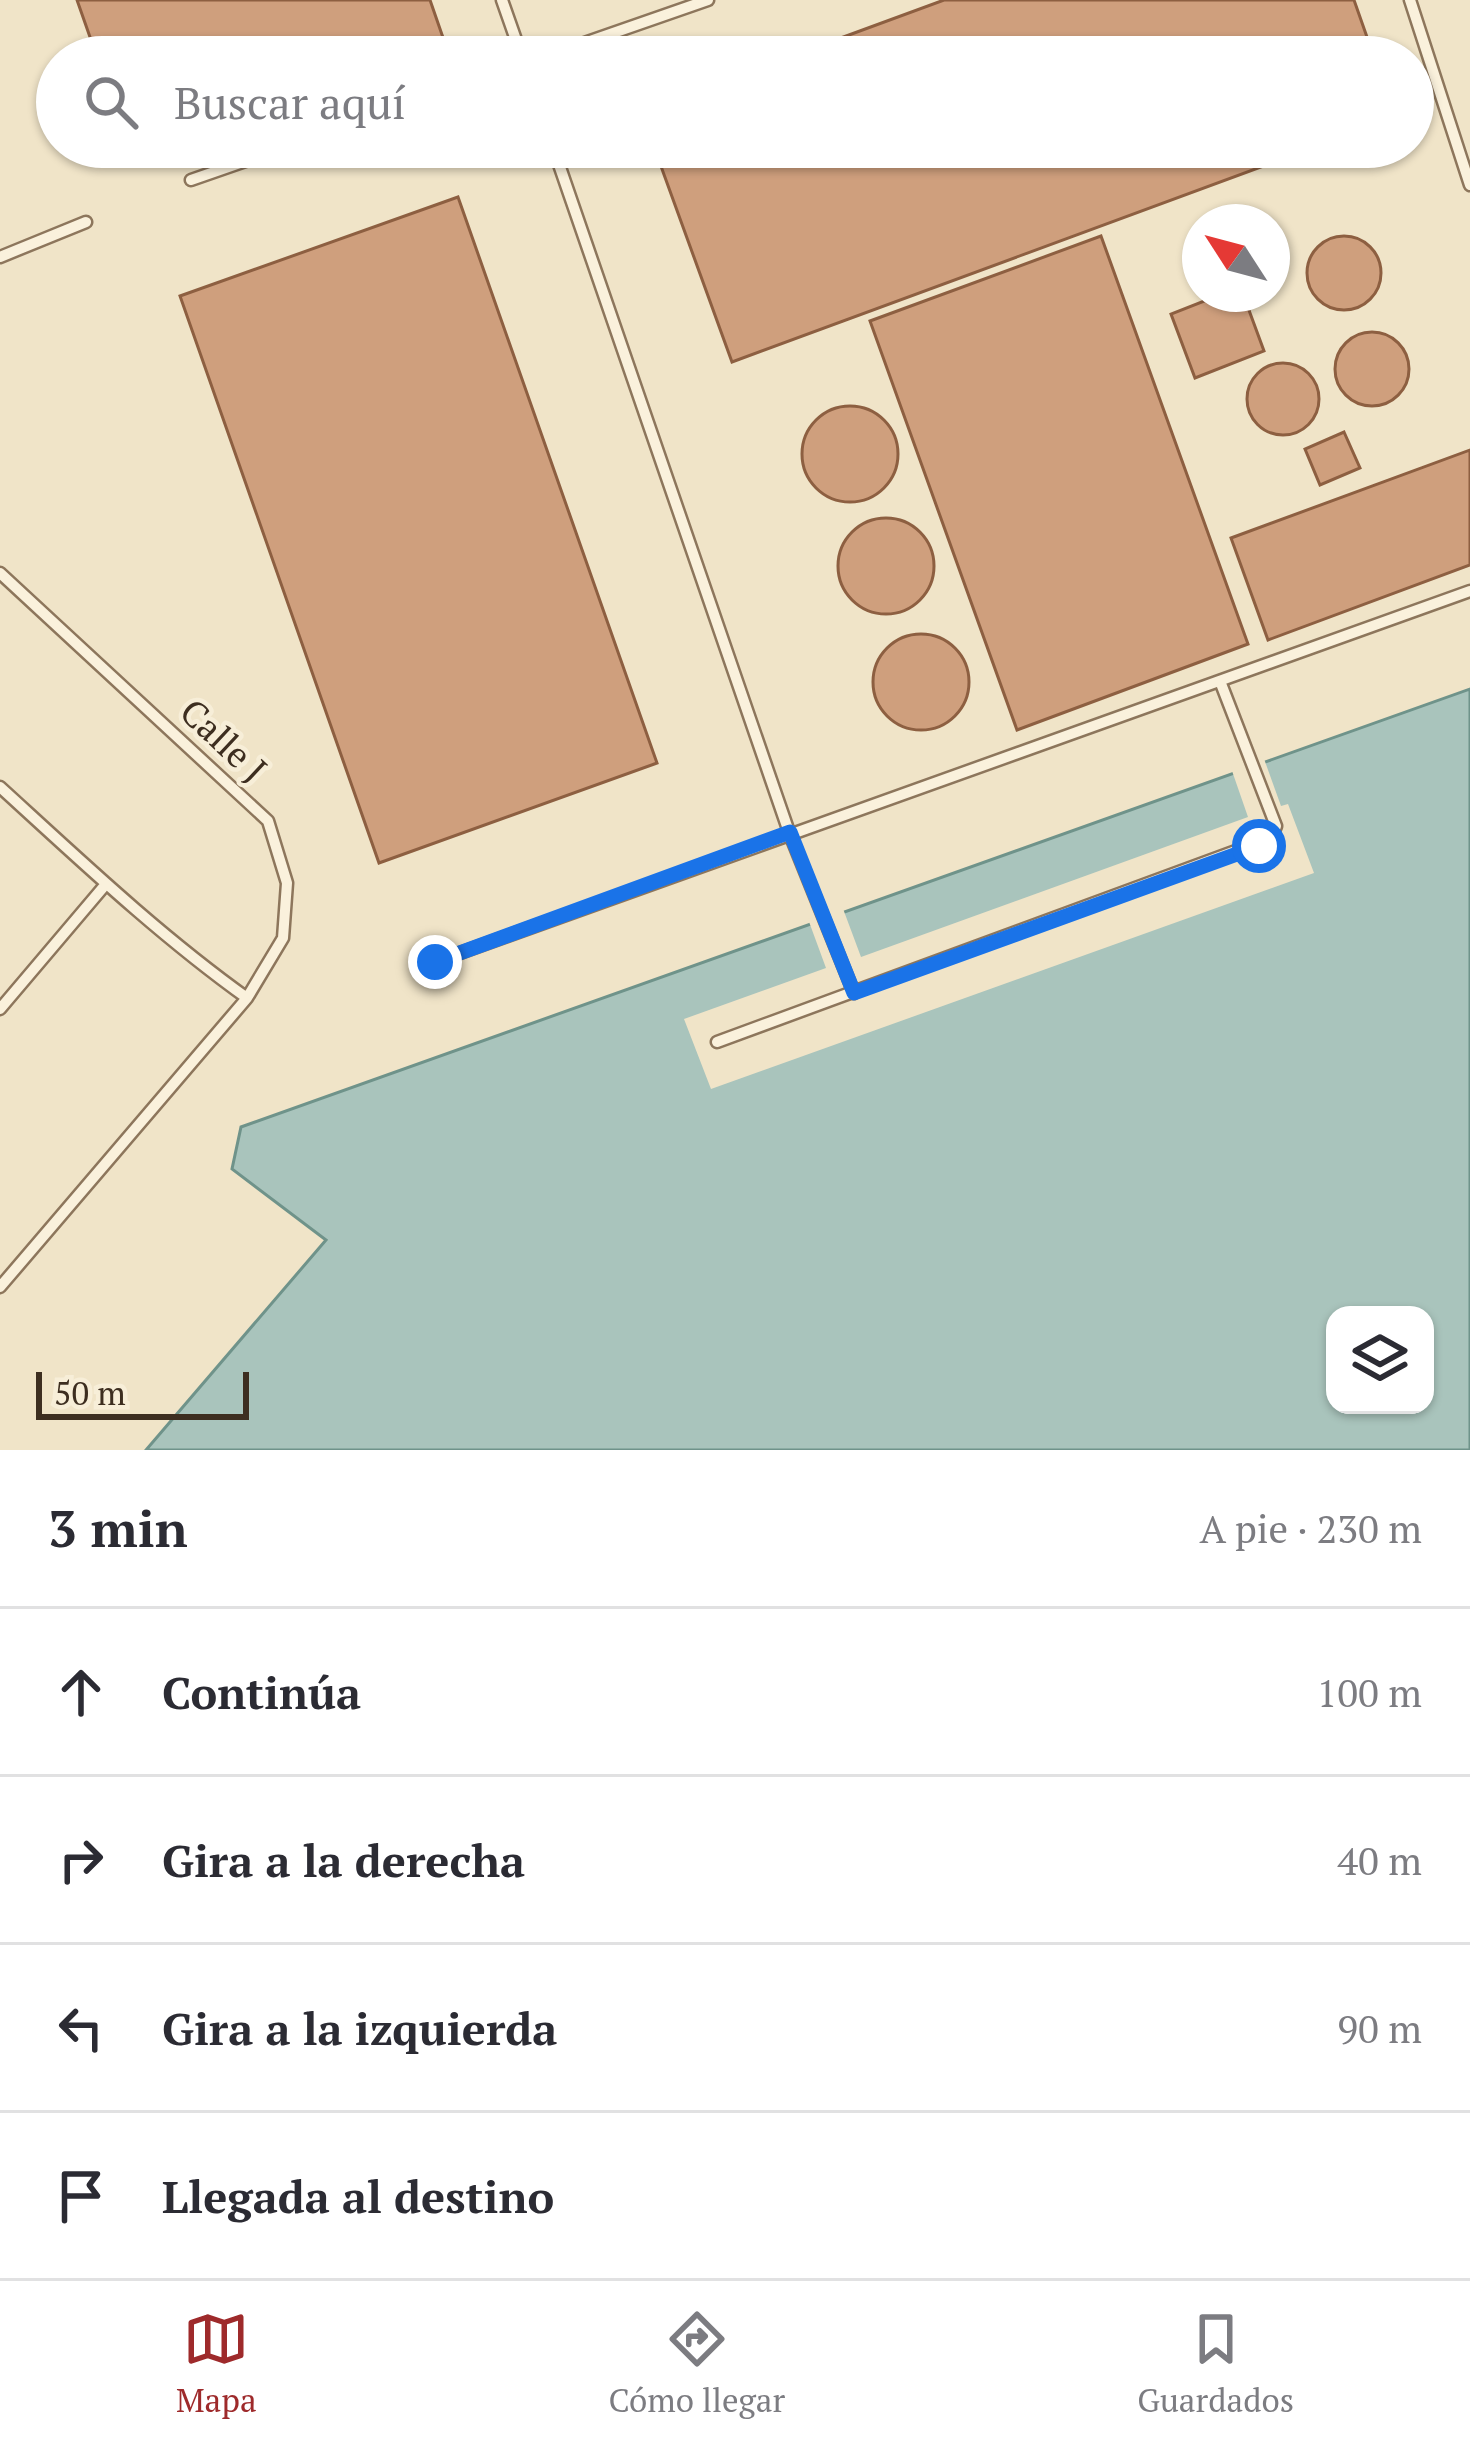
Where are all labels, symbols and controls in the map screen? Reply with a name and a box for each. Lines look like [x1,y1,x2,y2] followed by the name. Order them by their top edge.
[36,36,1434,168] search box
[78,69,144,135] icon: search
[174,72,406,132] text: Buscar aquí
[1182,204,1290,312] north arrow
[171,688,277,792] street label: Calle J
[1232,819,1286,873] route start
[408,935,462,989] route end
[1326,1306,1434,1414] map controls
[1326,1306,1434,1414] button: layers
[36,1366,249,1419] scale bar
[54,1371,126,1414] text: 50 m
[48,1494,188,1562] text: 3 min
[1199,1502,1422,1554] text: A pie · 230 m
[48,1659,114,1725] icon: ahead
[162,1662,361,1722] text: Continúa
[1317,1666,1422,1718] text: 100 m
[48,1827,114,1893] icon: right
[162,1830,525,1890] text: Gira a la derecha
[1337,1834,1422,1886] text: 40 m
[48,1995,114,2061] icon: left
[162,1998,557,2058] text: Gira a la izquierda
[1337,2002,1422,2054] text: 90 m
[48,2163,114,2229] icon: arrive
[162,2166,554,2226] text: Llegada al destino
[176,2306,257,2421] tab: Mapa
[609,2306,785,2421] tab: Cómo llegar
[1137,2306,1294,2421] tab: Guardados

